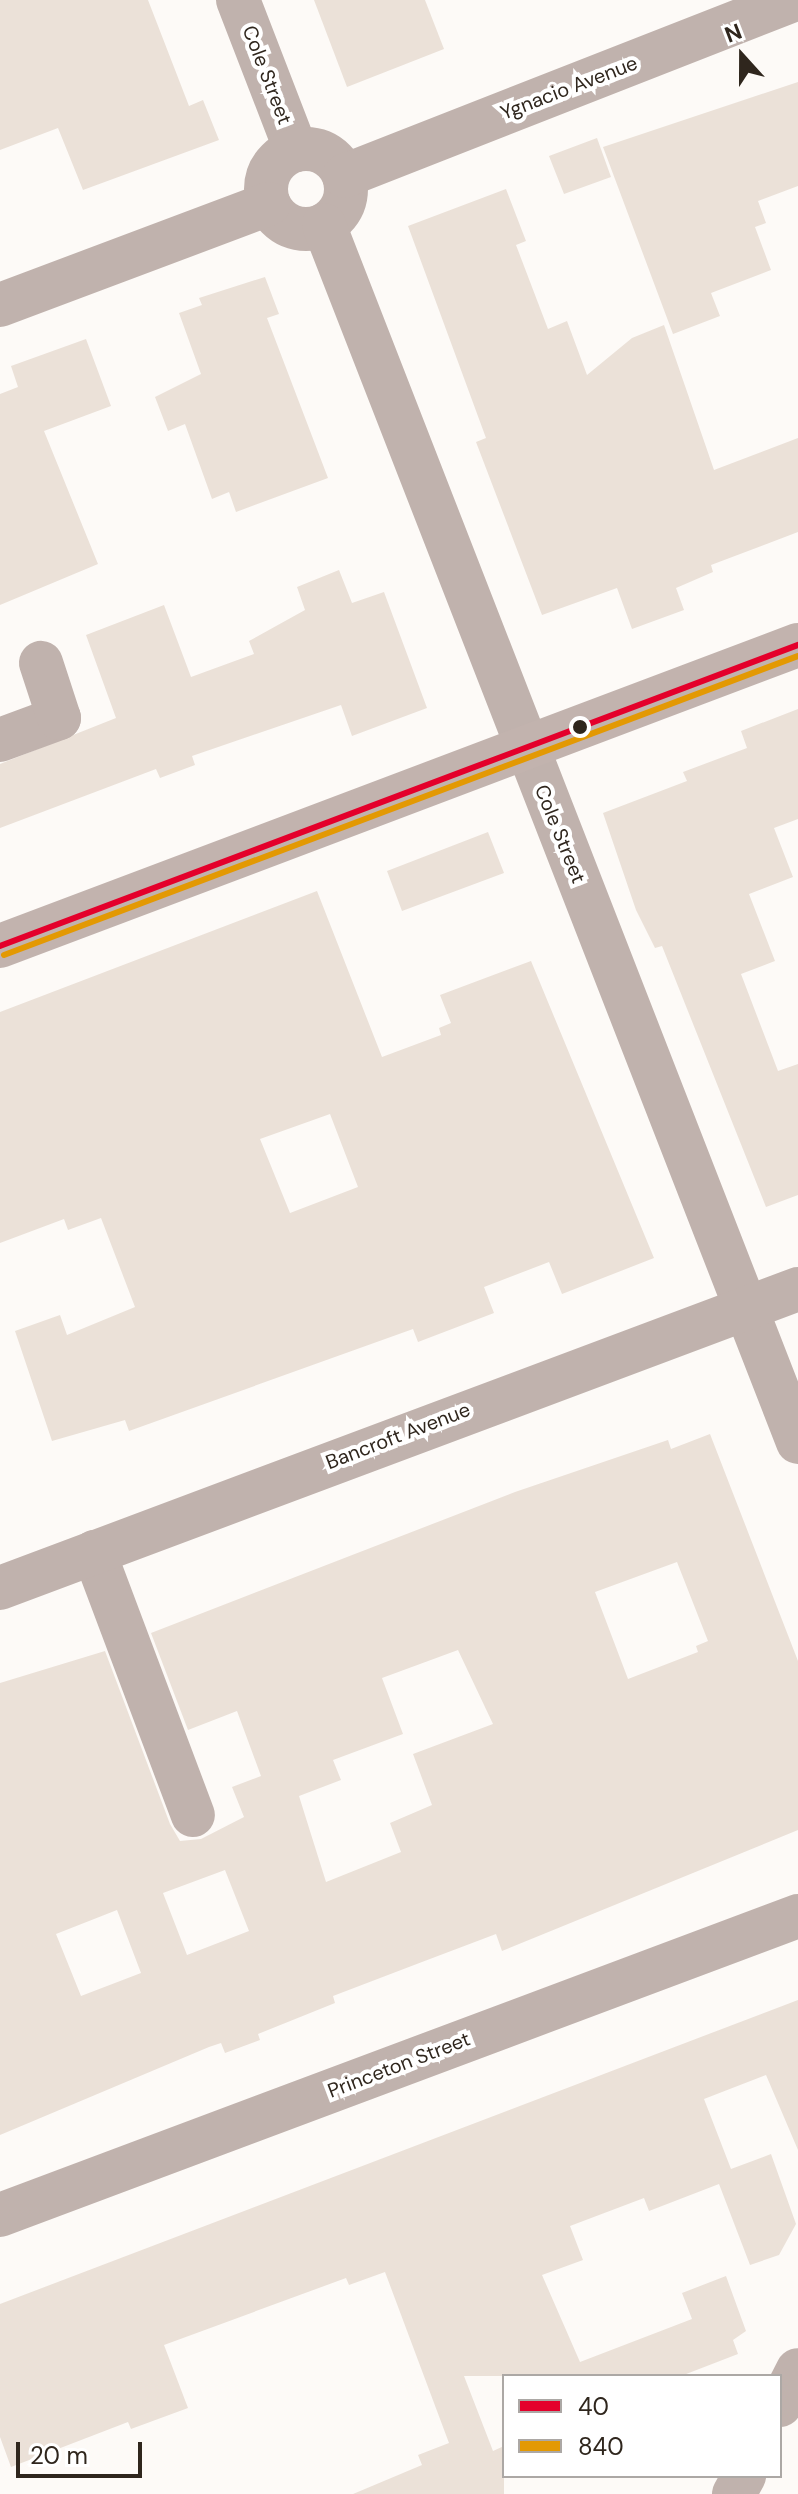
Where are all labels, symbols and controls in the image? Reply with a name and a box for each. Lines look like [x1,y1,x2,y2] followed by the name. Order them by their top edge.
[702,16,782,96] north arrow
[721,17,746,50] text: N
[237,22,297,128] street label: Cole Street
[497,51,641,125] street label: Ygnacio Avenue
[572,719,588,735] unlabelled marker
[529,781,591,887] street label: Cole Street
[322,1397,474,1475] street label: Bancroft Avenue
[324,2027,474,2103] street label: Princeton Street
[502,2374,782,2478] legend
[578,2391,609,2422] text: 40
[20,2426,146,2476] scale bar
[578,2431,624,2462] text: 840
[30,2440,88,2471] text: 20 m

